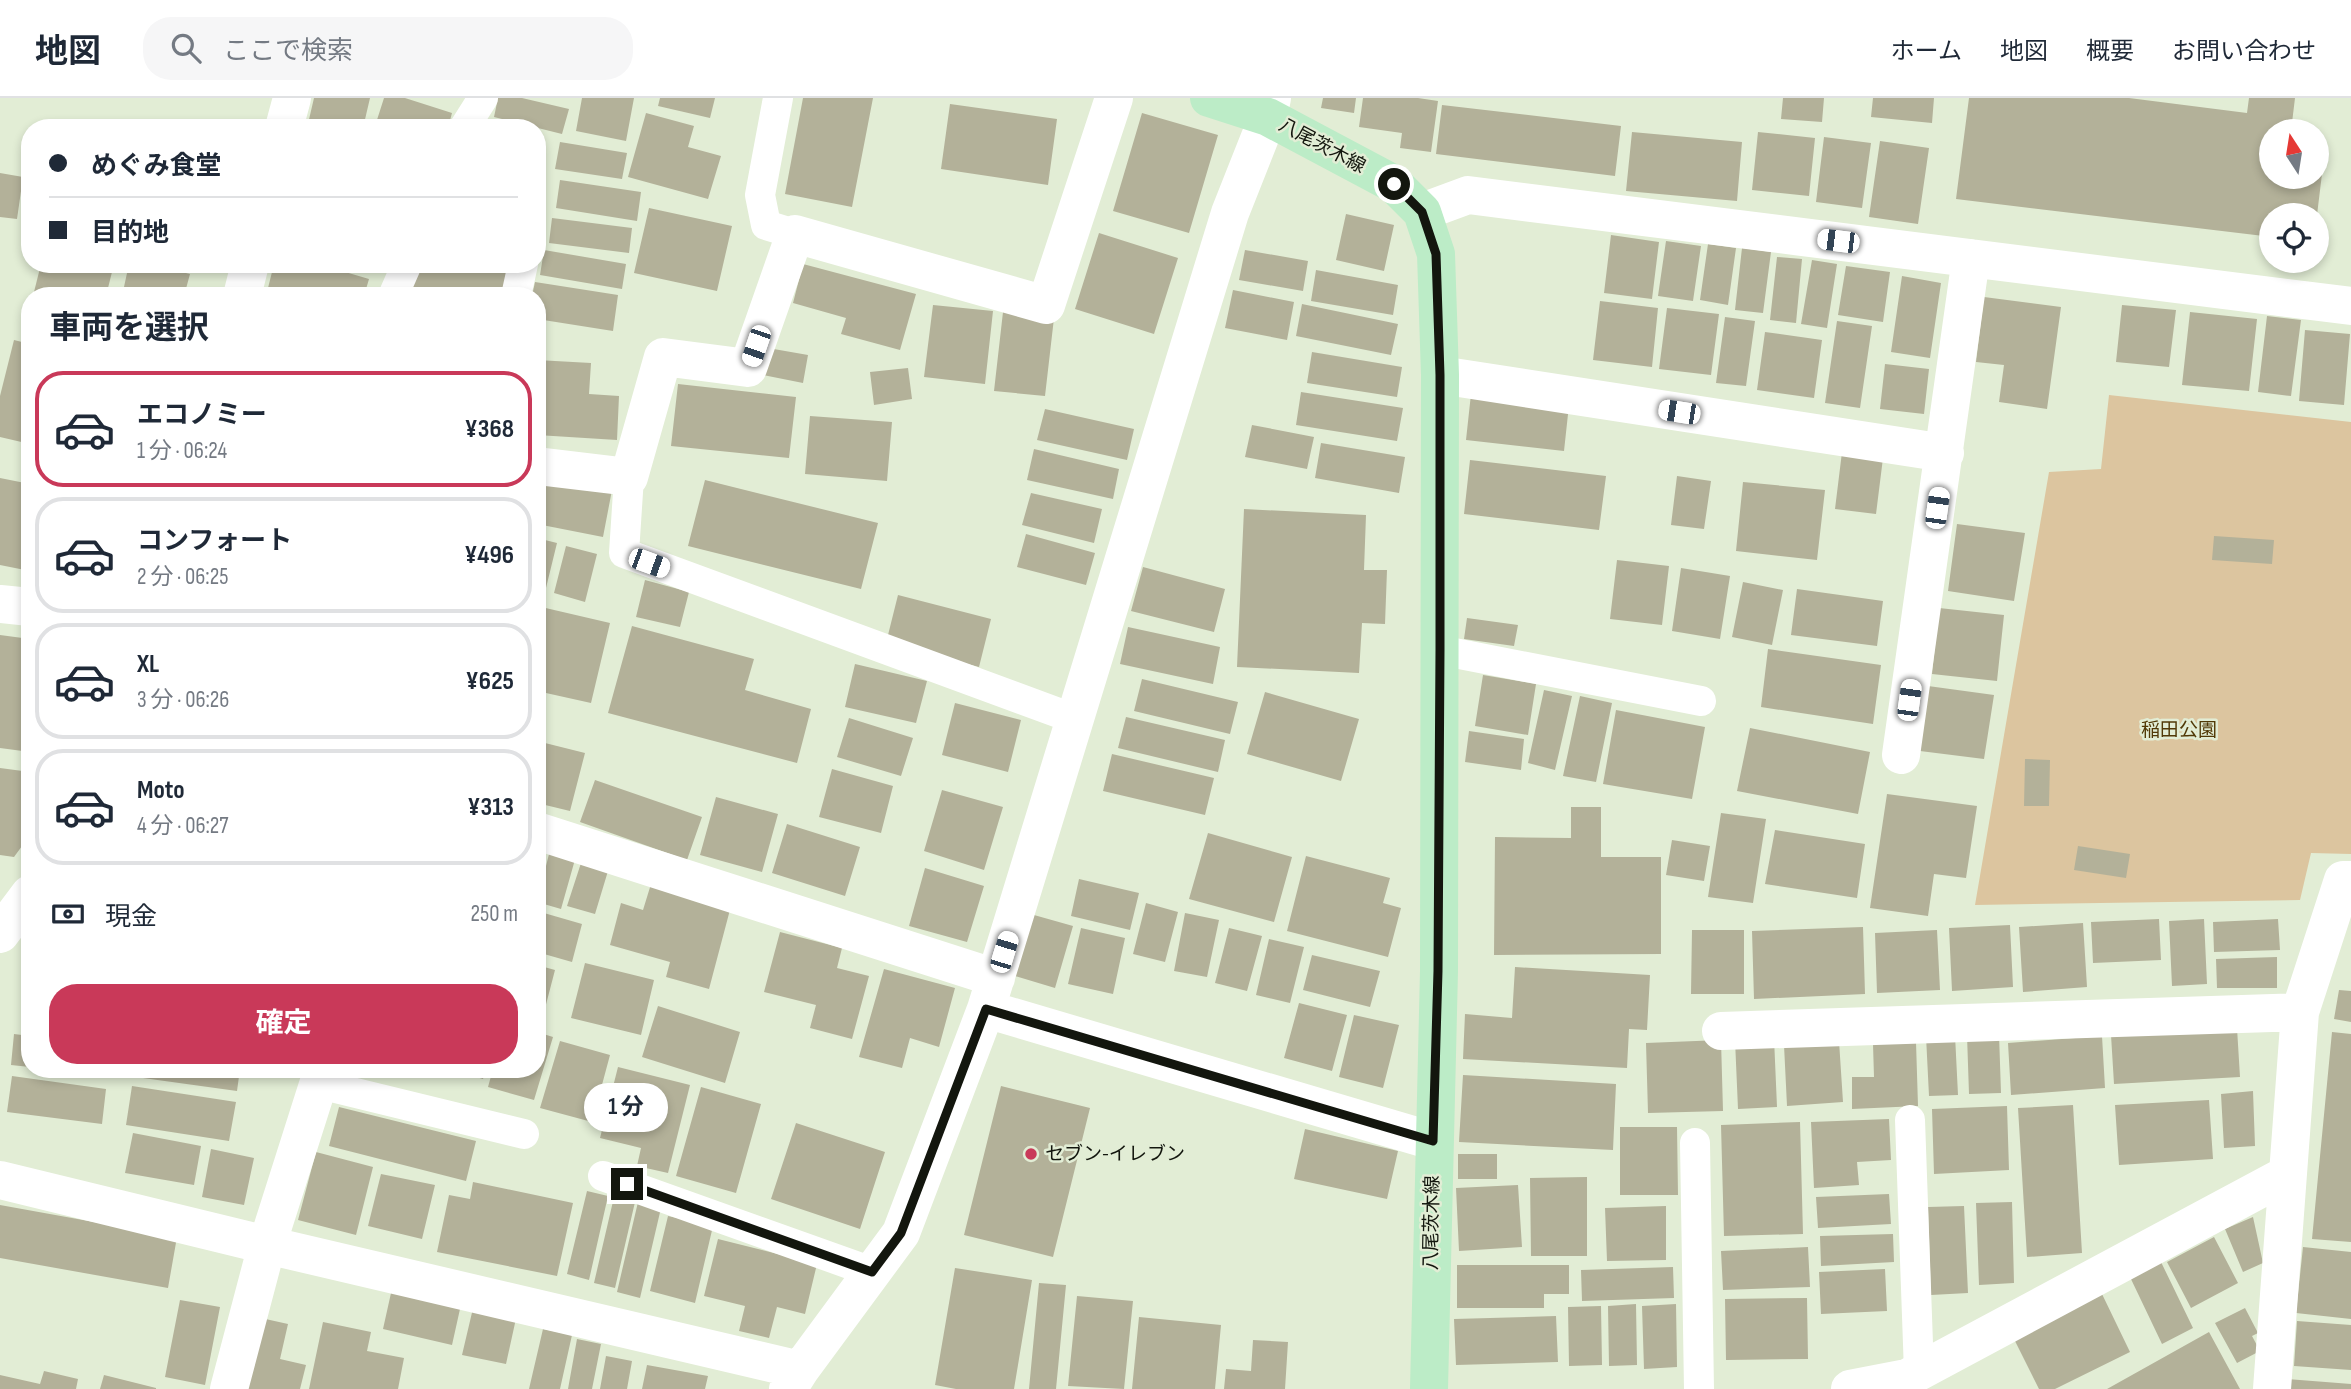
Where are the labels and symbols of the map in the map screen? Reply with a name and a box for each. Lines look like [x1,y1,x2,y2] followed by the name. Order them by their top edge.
[1275,114,1369,178] street label: 八尾茨木線
[2259,119,2329,189] north arrow
[1378,168,1410,200] route start
[1816,228,1861,254] car
[740,323,773,369] car
[1657,398,1702,426] car
[1924,486,1951,530] car
[626,546,673,580] car
[1896,678,1923,722] car
[2141,719,2217,742] park label: 稲田公園
[988,929,1021,975] car
[585,1082,669,1132] callout: 1 分
[1045,1143,1185,1166] place label: セブン-イレブン
[1023,1146,1039,1162] marker: セブン-イレブン
[611,1168,643,1200] route end
[1420,1175,1444,1271] street label: 八尾茨木線

